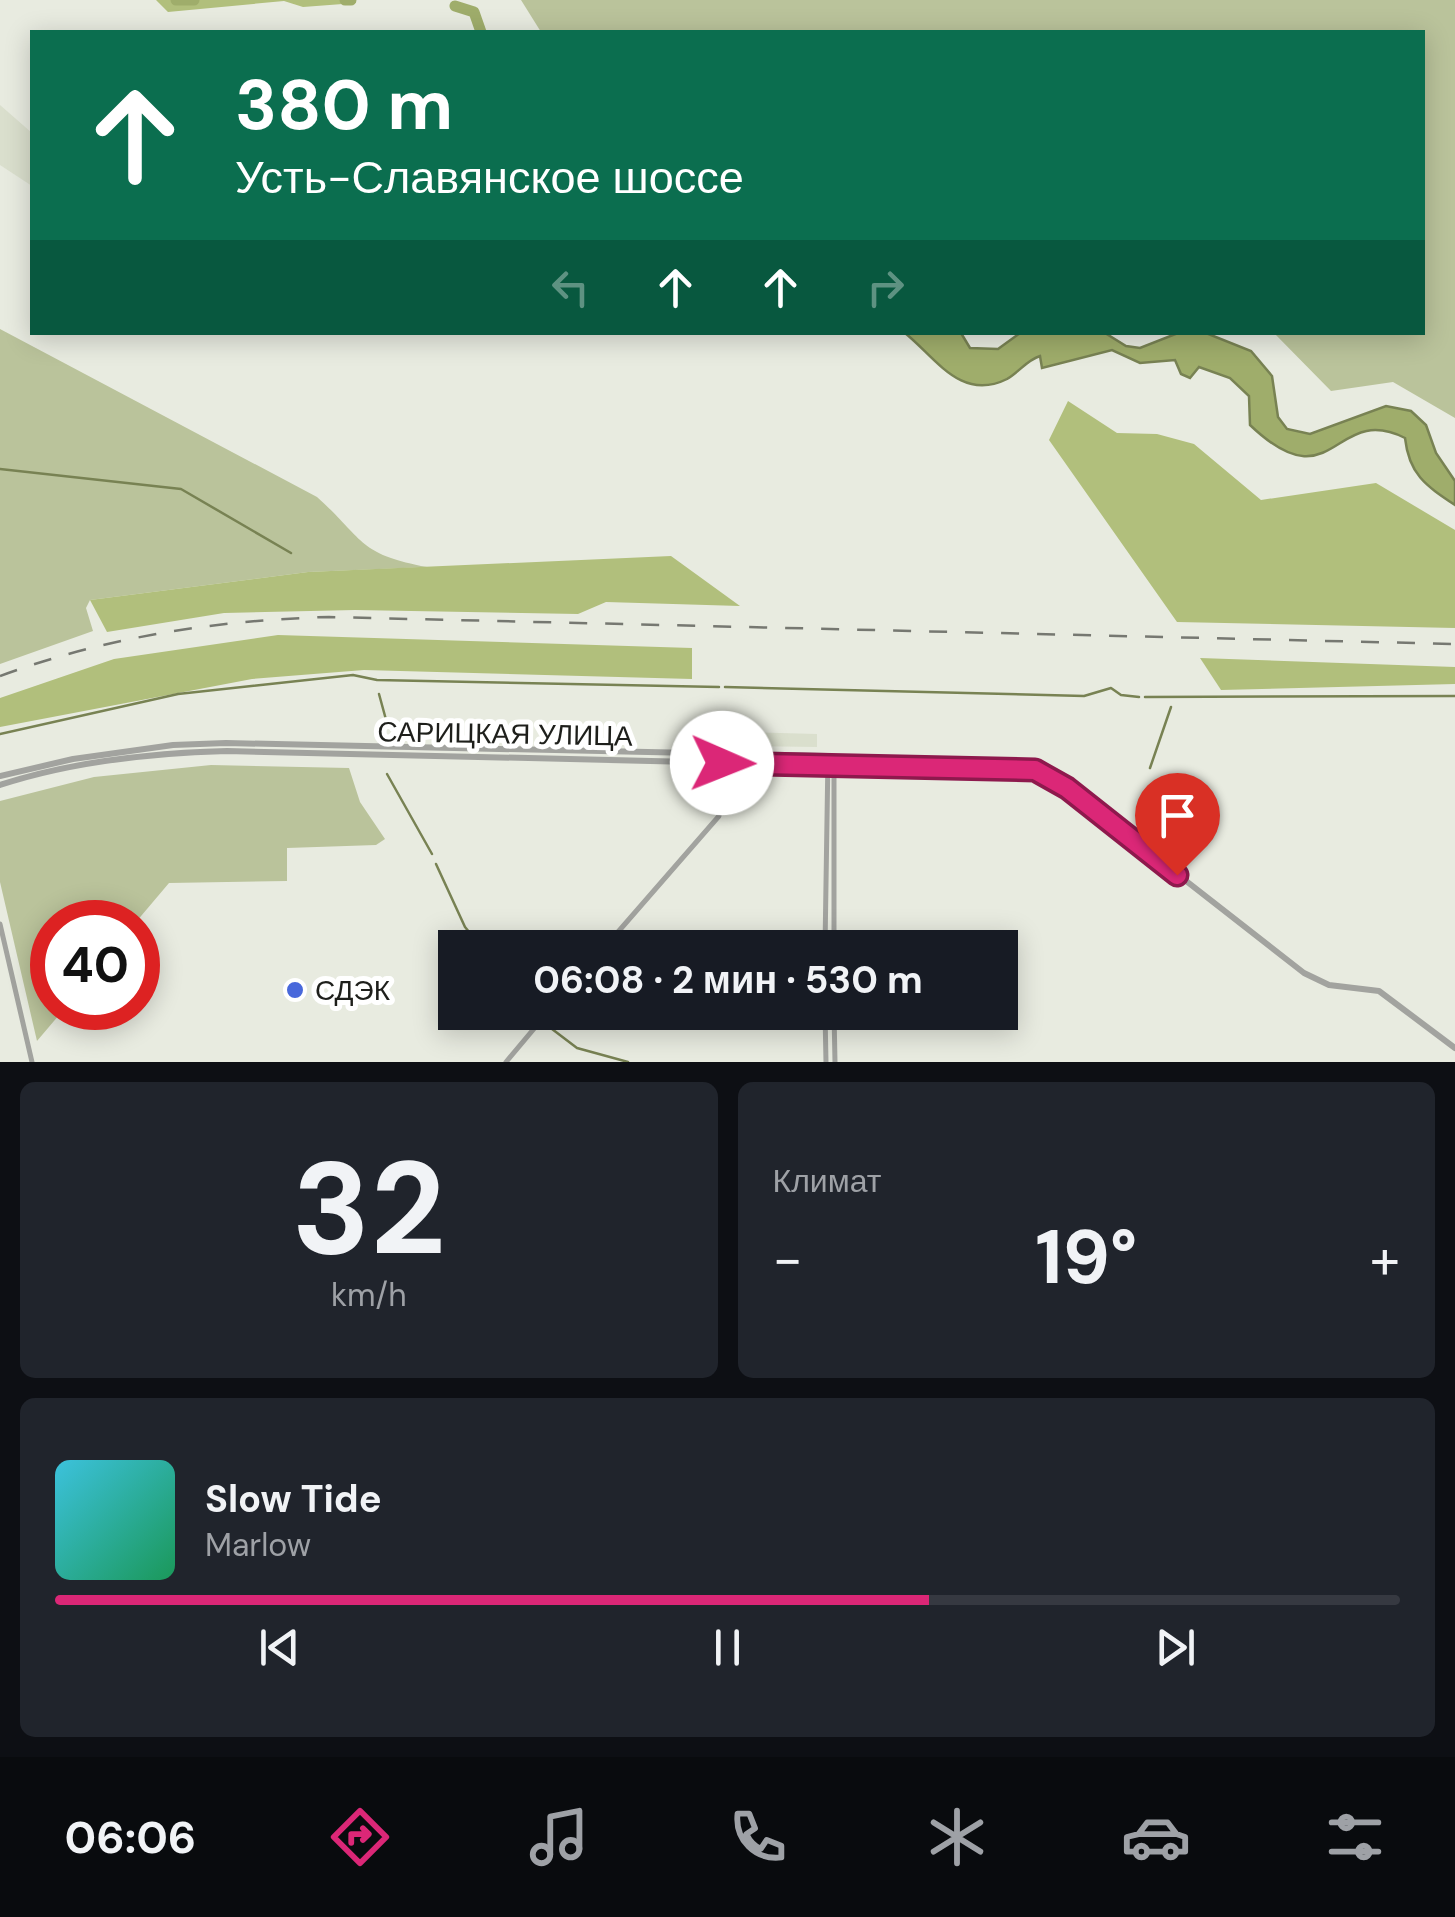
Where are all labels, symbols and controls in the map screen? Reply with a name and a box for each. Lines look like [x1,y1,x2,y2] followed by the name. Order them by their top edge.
[235,60,453,151] text: 380 m
[70,70,200,200] icon: ahead
[235,148,744,207] text: Усть-Славянское шоссе
[543,260,598,315] icon: left
[648,260,703,315] icon: ahead
[753,260,808,315] icon: ahead
[858,260,913,315] icon: right
[670,711,774,815] position arrow
[377,713,633,755] street label: САРИЦКАЯ УЛИЦА
[1135,773,1220,876] pin
[1150,788,1205,843] icon: arrive
[30,900,160,1030] speed limit sign: 40
[533,955,923,1005] text: 06:08 · 2 мин · 530 m
[315,972,391,1009] place label: СДЭК
[284,979,306,1001] marker: СДЭК
[292,1124,445,1293] text: 32
[773,1160,881,1202] text: Климат
[1035,1209,1137,1306] text: 19°
[773,1223,803,1295] text: −
[1370,1223,1400,1295] text: +
[331,1274,407,1316] text: km/h
[205,1474,382,1524] text: Slow Tide
[205,1524,311,1566] text: Marlow
[252,1620,307,1675] icon: previous
[700,1620,755,1675] icon: pause
[1148,1620,1203,1675] icon: next
[325,1802,395,1872] icon: directions
[524,1802,594,1872] icon: music
[723,1802,793,1872] icon: phone
[922,1802,992,1872] icon: climate
[1121,1802,1191,1872] icon: car
[1320,1802,1390,1872] icon: filters
[65,1808,196,1867] text: 06:06

